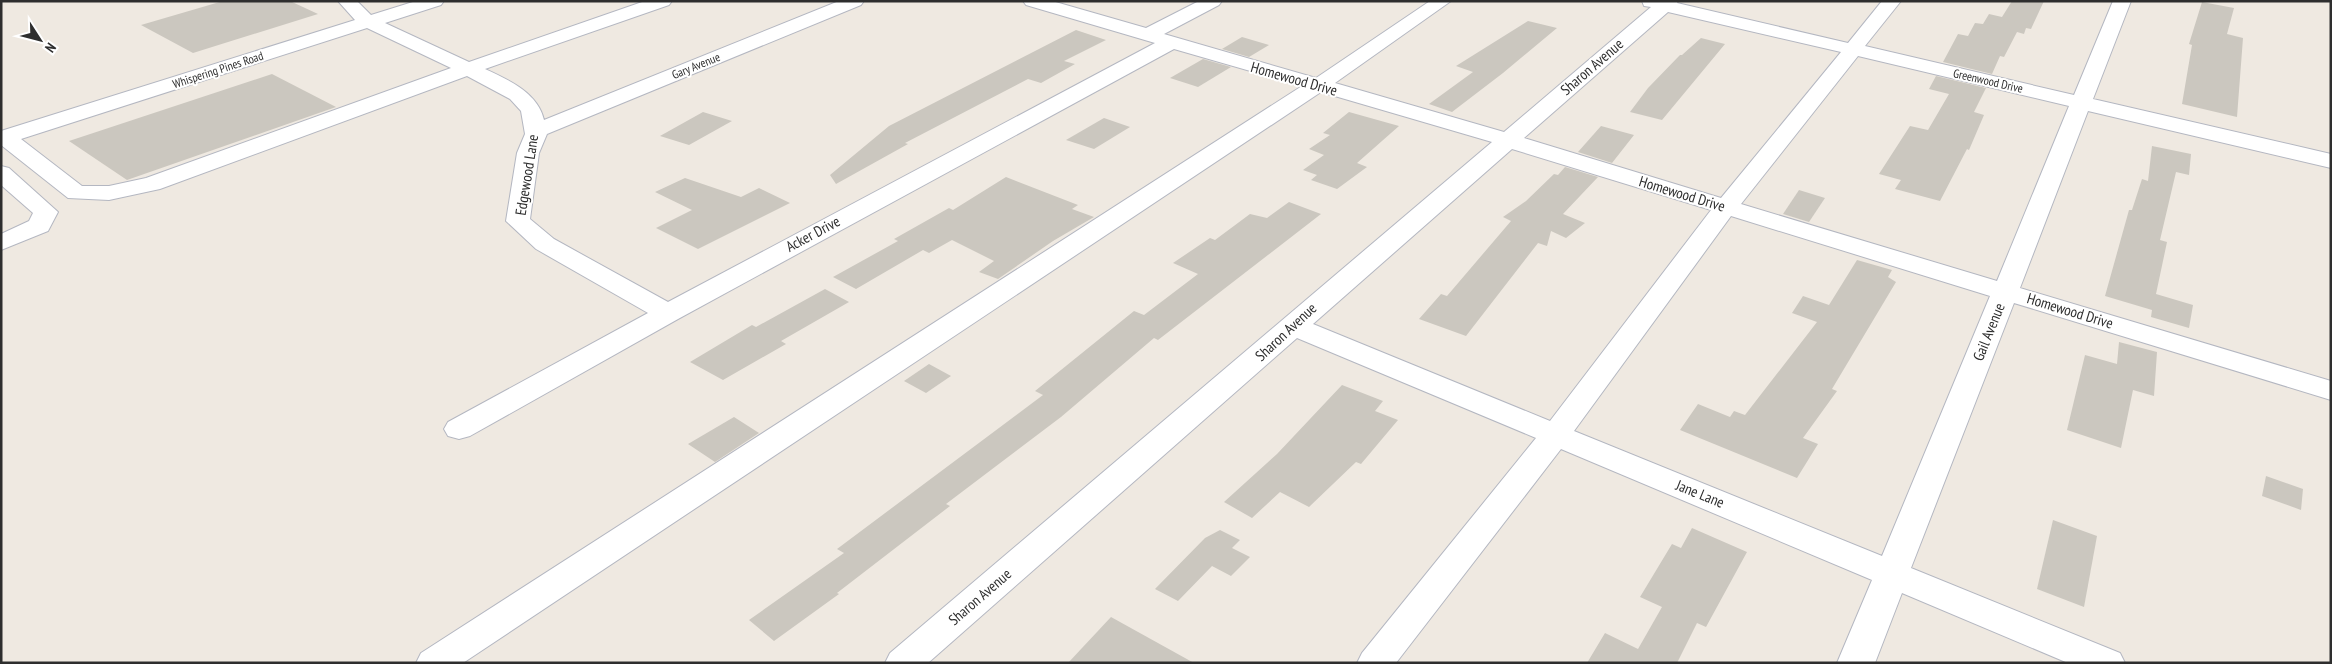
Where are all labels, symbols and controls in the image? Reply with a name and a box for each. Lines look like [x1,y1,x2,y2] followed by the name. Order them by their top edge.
[15,15,65,65] north arrow
[1556,34,1627,99] street label: Sharon Avenue
[41,39,60,56] text: N
[171,48,265,91] street label: Whispering Pines Road
[669,49,722,82] street label: Gary Avenue
[1249,57,1340,100] street label: Homewood Drive
[1952,65,2025,96] street label: Greenwood Drive
[511,133,542,217] street label: Edgewood Lane
[1637,171,1727,216] street label: Homewood Drive
[782,211,843,256] street label: Acker Drive
[2025,288,2115,333] street label: Homewood Drive
[1251,298,1320,365] street label: Sharon Avenue
[1968,300,2009,364] street label: Gail Avenue
[1672,475,1727,512] street label: Jane Lane
[944,564,1015,629] street label: Sharon Avenue

